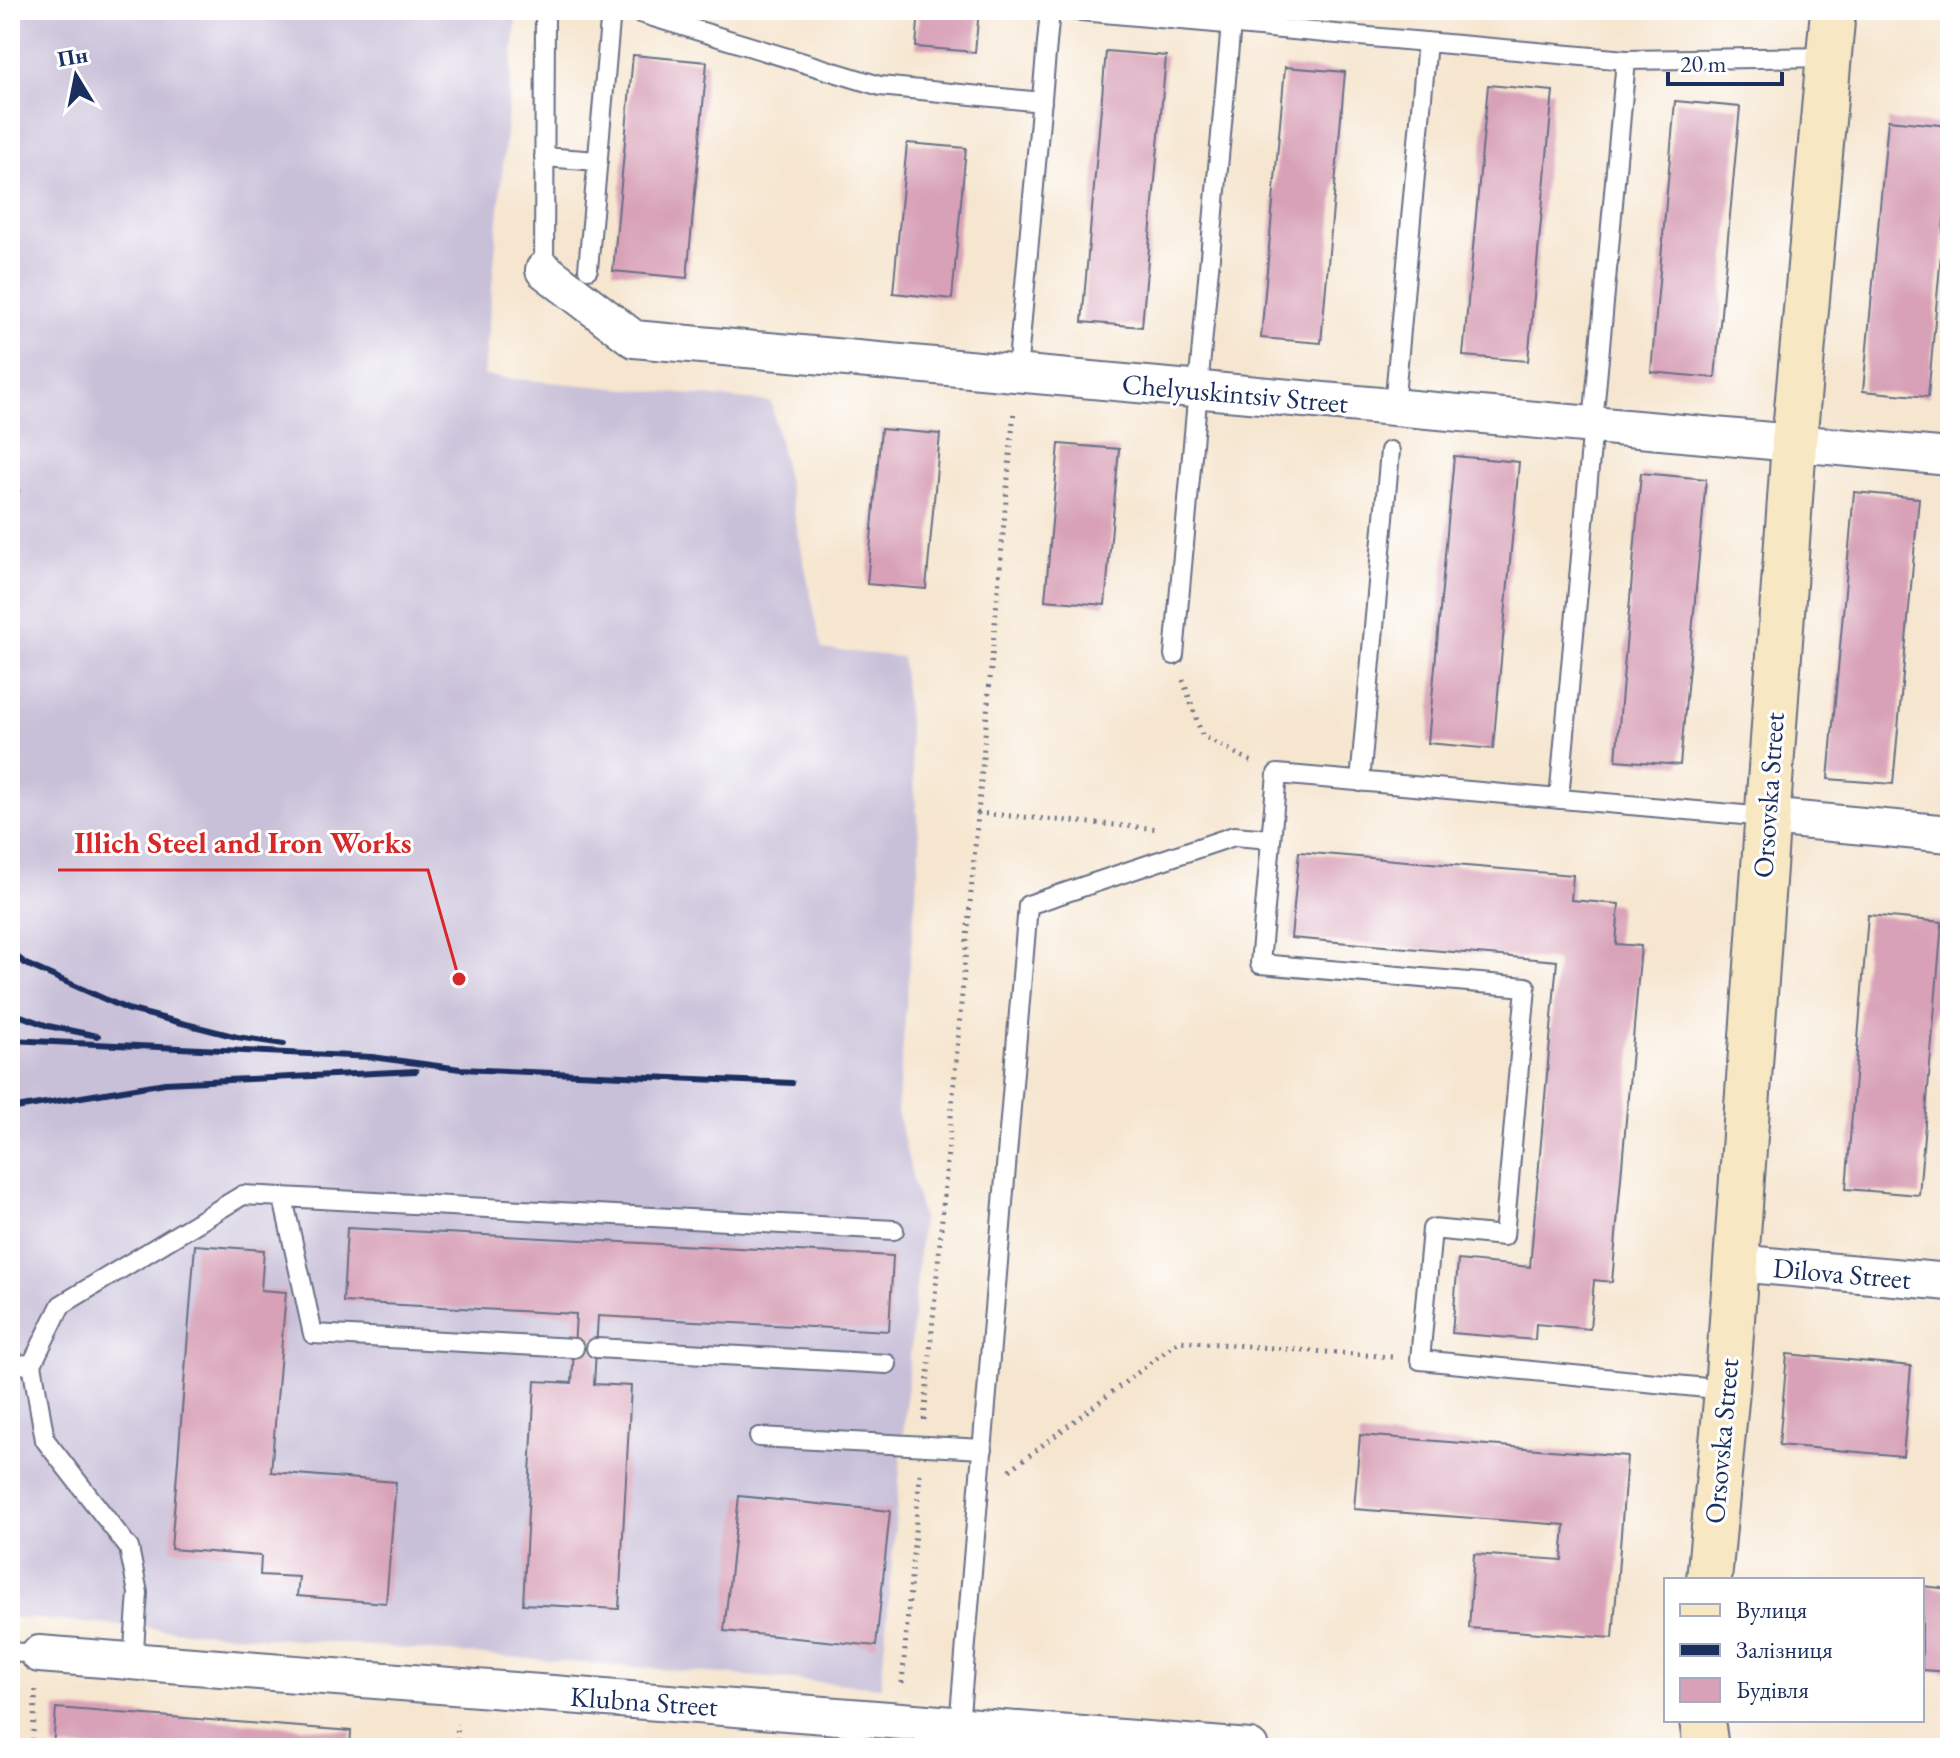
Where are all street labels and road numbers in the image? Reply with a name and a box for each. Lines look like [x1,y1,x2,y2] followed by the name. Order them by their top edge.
[1120,365,1350,421] street label: Chelyuskintsiv Street
[1744,711,1792,879] street label: Orsovska Street
[1772,1249,1913,1297] street label: Dilova Street
[1696,1357,1746,1525] street label: Orsovska Street
[569,1678,719,1724] street label: Klubna Street

